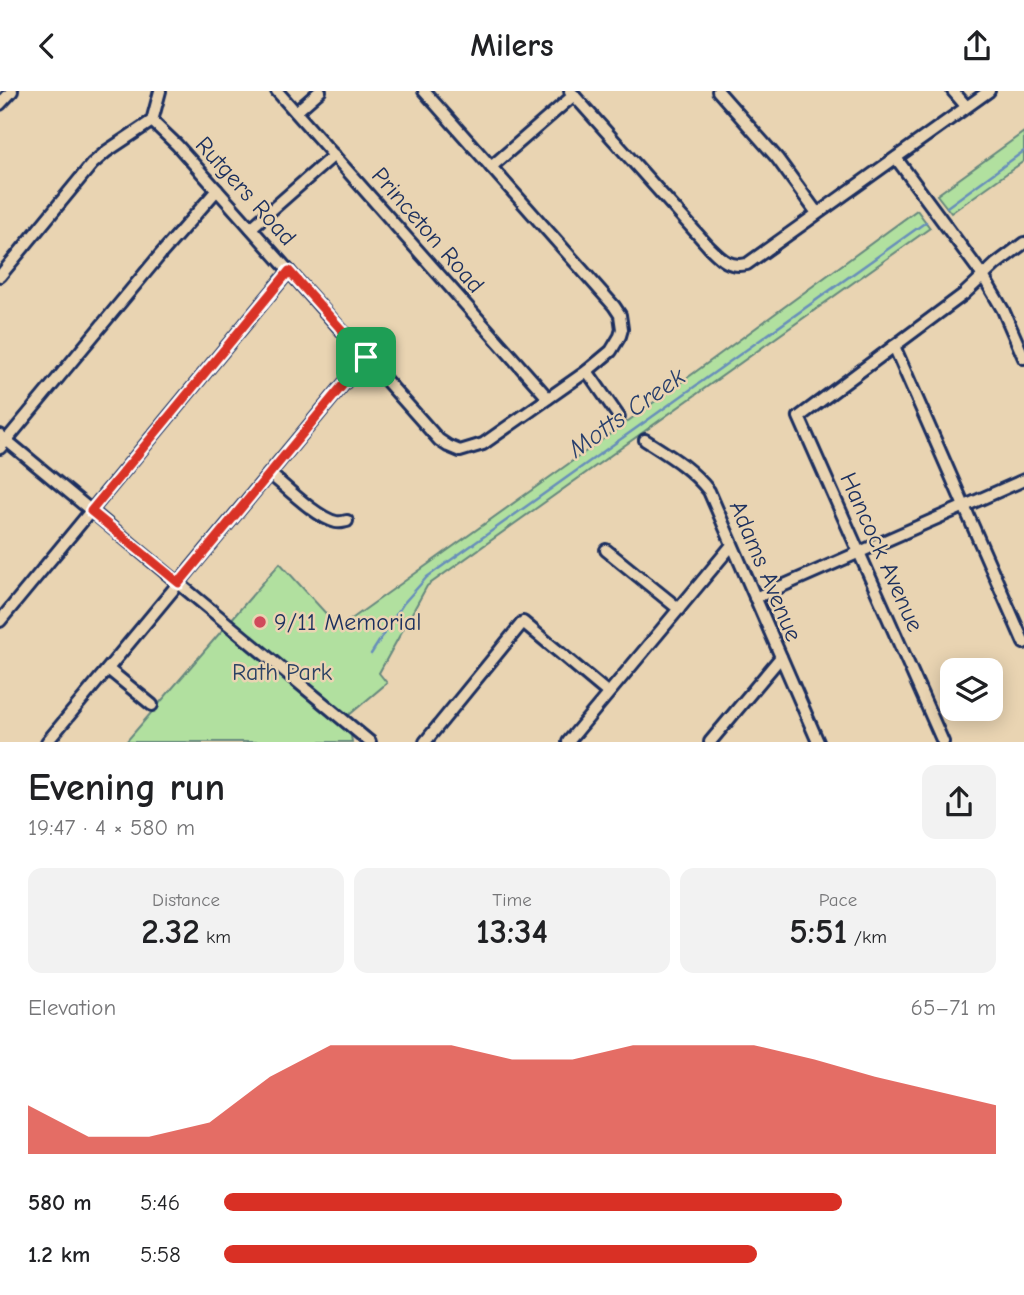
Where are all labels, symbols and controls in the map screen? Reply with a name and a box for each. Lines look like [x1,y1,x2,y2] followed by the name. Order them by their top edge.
[28,27,66,65] icon: back
[470,27,554,64] text: Milers
[958,27,996,65] icon: share
[190,131,302,251] street label: Rutgers Road
[366,161,490,299] street label: Princeton Road
[336,327,396,387] pin
[347,338,385,376] icon: arrive
[562,362,692,465] water label: Motts Creek
[834,468,930,636] street label: Hancock Avenue
[724,496,808,646] street label: Adams Avenue
[274,608,422,636] place label: 9/11 Memorial
[252,614,268,630] marker: 9/11 Memorial
[232,658,332,686] park label: Rath Park
[940,658,1003,721] map controls
[940,658,1003,721] button: layers
[922,765,996,839] button: share
[28,766,225,810] text: Evening run
[28,814,195,841] text: 19:47 · 4 × 580 m
[152,889,220,911] text: Distance
[492,889,532,911] text: Time
[819,889,857,911] text: Pace
[141,911,200,952] text: 2.32
[476,911,548,952] text: 13:34
[789,911,847,952] text: 5:51
[200,926,231,948] text: km
[847,926,887,948] text: /km
[28,994,116,1021] text: Elevation
[911,994,996,1021] text: 65–71 m
[28,1189,92,1216] text: 580 m
[140,1189,180,1216] text: 5:46
[28,1241,90,1268] text: 1.2 km
[140,1241,181,1268] text: 5:58

